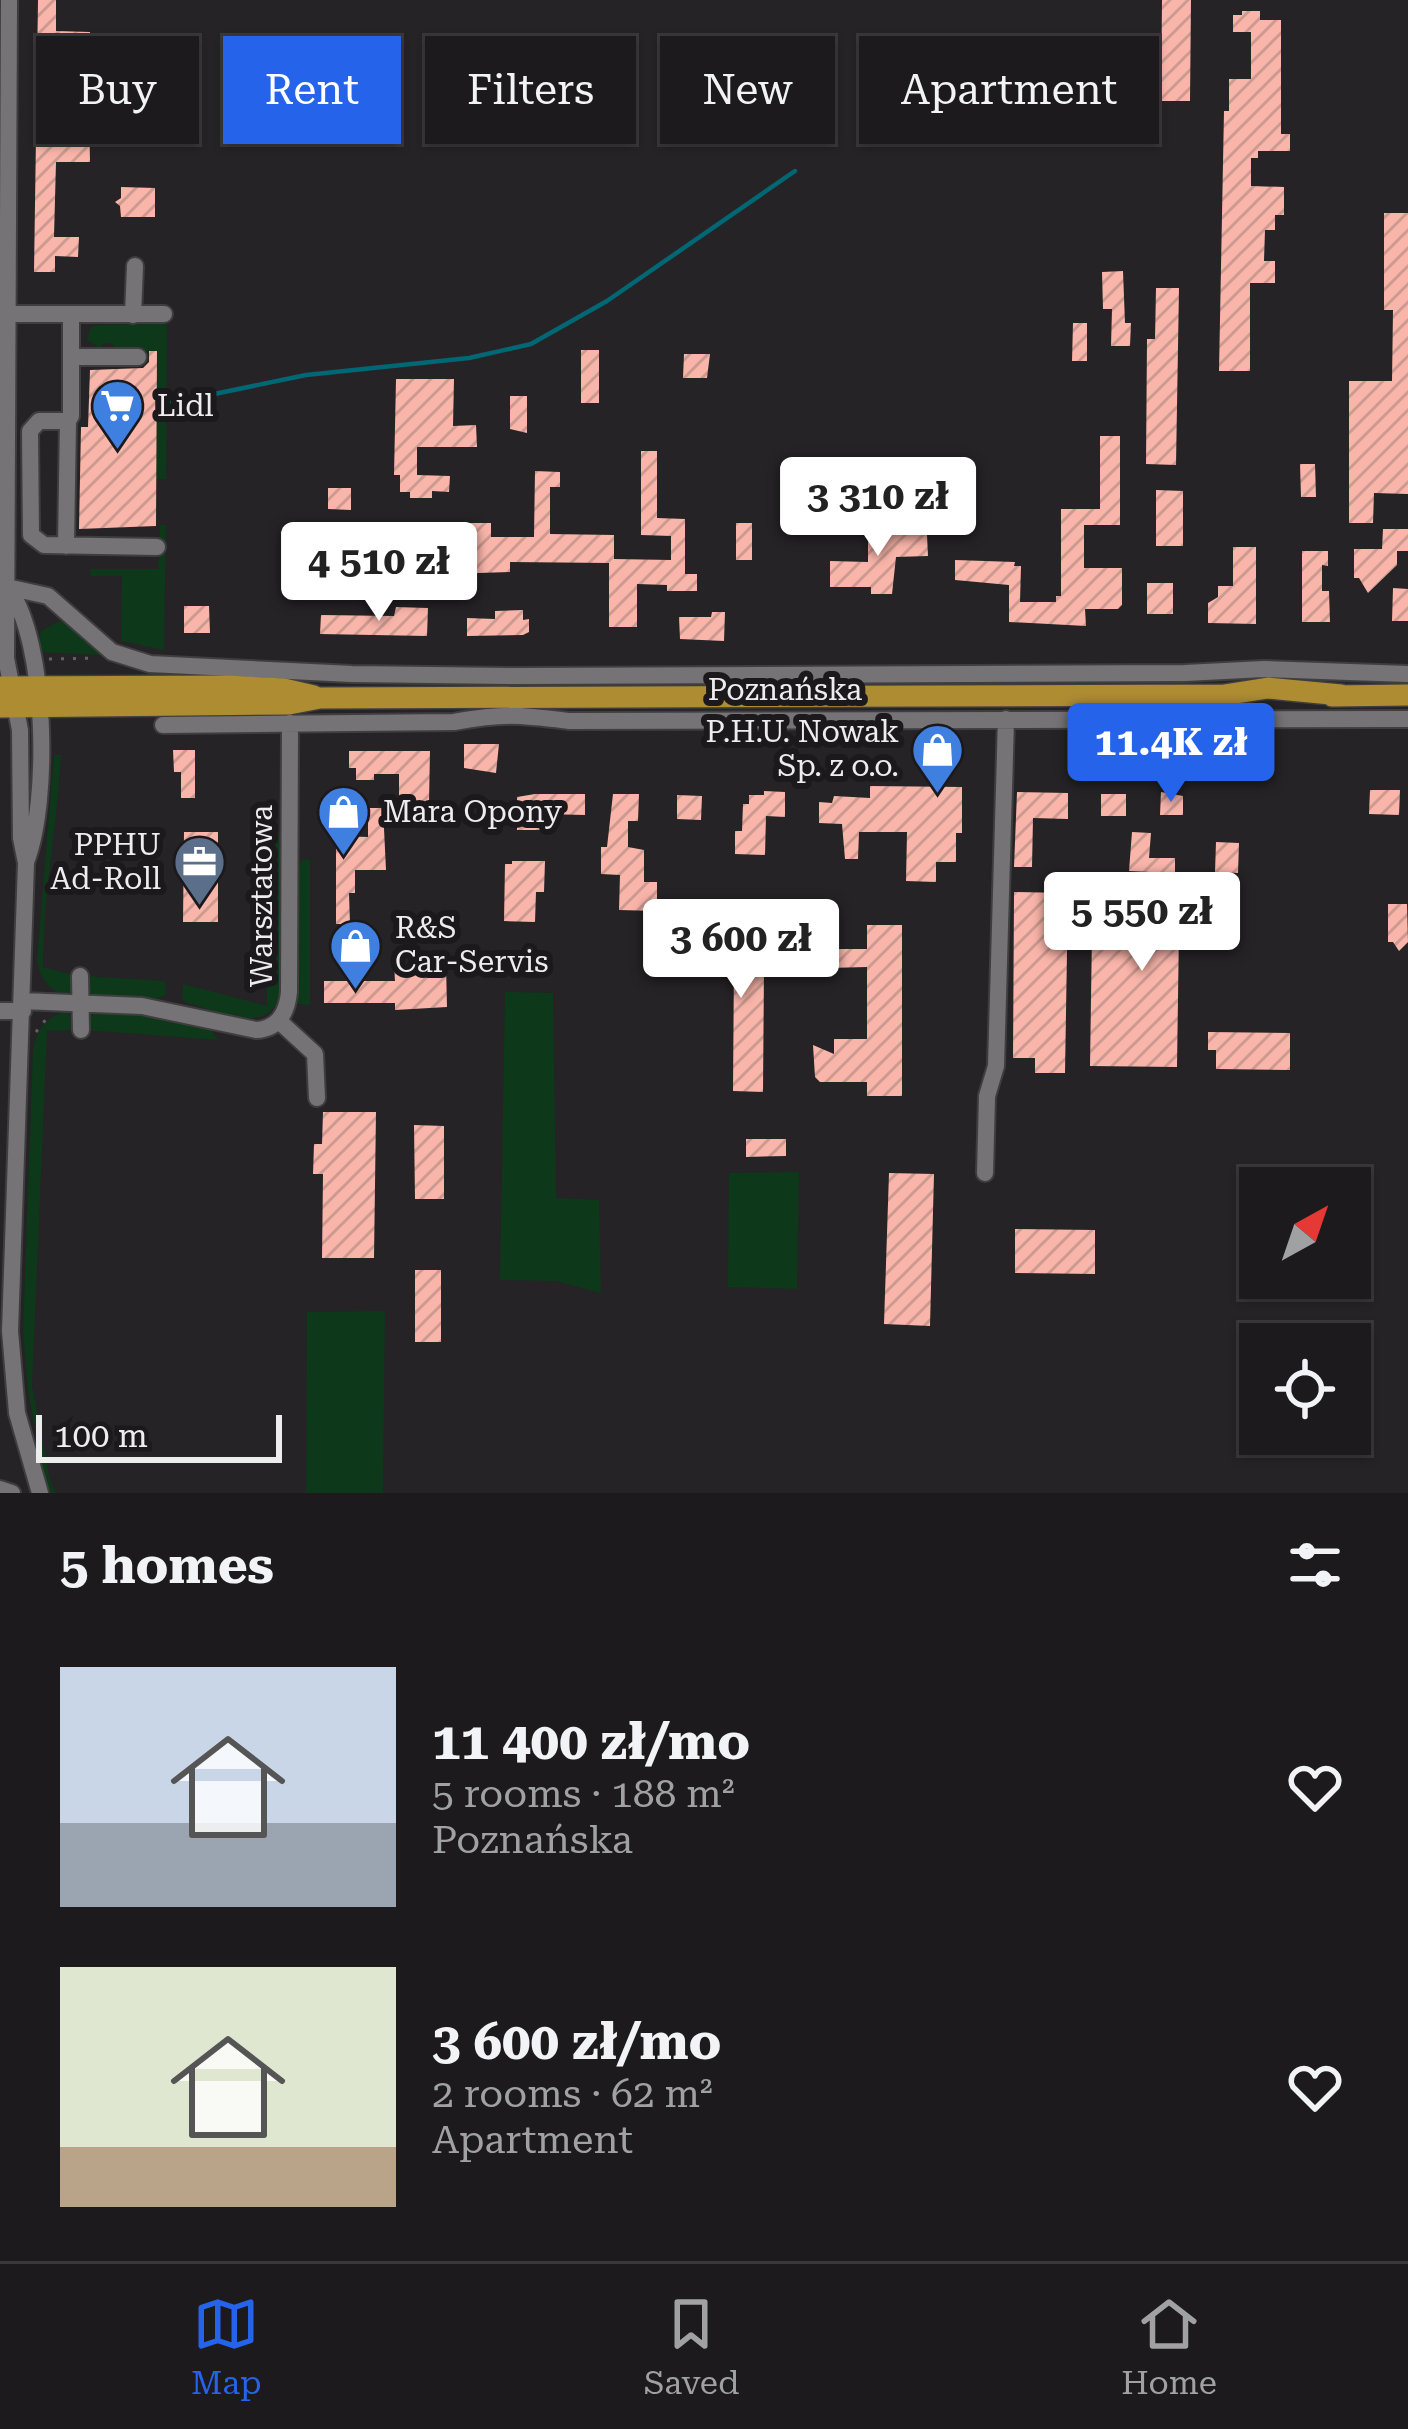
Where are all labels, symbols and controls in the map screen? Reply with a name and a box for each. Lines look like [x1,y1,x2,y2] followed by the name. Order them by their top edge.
[36,36,199,144] chip: Buy
[223,36,401,144] chip: Rent
[425,36,636,144] chip: Filters
[660,36,835,144] chip: New
[859,36,1159,144] chip: Apartment
[90,378,146,452] supermarket icon: Lidl
[157,388,214,423] place label: Lidl
[754,457,1002,559] pin: 3 310 zł
[807,473,949,519] text: 3 310 zł
[255,522,503,624] pin: 4 510 zł
[308,538,450,584] text: 4 510 zł
[708,672,862,707] street label: Poznańska
[1047,703,1295,805] pin: 11.4K zł
[705,714,899,783] place label: P.H.U. Nowak Sp. z o.o.
[1094,719,1248,765] text: 11.4K zł
[910,721,966,795] shop icon: P.H.U. Nowak Sp. z o.o.
[316,784,372,858] shop icon: Mara Opony
[383,794,562,829] place label: Mara Opony
[244,805,279,987] street label: Warsztatowa
[50,827,161,896] place label: PPHU Ad-Roll
[172,834,228,908] office icon: PPHU Ad-Roll
[1018,872,1266,974] pin: 5 550 zł
[1071,888,1213,934] text: 5 550 zł
[617,899,865,1001] pin: 3 600 zł
[395,910,549,979] place label: R&S Car-Servis
[670,915,812,961] text: 3 600 zł
[328,917,384,991] shop icon: R&S Car-Servis
[1239,1167,1371,1299] north arrow
[1239,1167,1371,1455] map controls
[1239,1323,1371,1455] button: locate
[36,1409,282,1462] scale bar
[54,1416,148,1455] text: 100 m
[1282,1532,1348,1598] icon: filters
[60,1536,274,1595] text: 5 homes
[432,1712,750,1771] text: 11 400 zł/mo
[156,1715,300,1859] icon: home
[1282,1754,1348,1820] icon: heart
[432,1771,735,1817] text: 5 rooms · 188 m²
[432,1817,633,1863] text: Poznańska
[432,2012,722,2071] text: 3 600 zł/mo
[156,2015,300,2159] icon: home
[1282,2054,1348,2120] icon: heart
[432,2071,713,2117] text: 2 rooms · 62 m²
[432,2117,633,2163] text: Apartment
[191,2291,262,2402] tab: Map
[644,2291,739,2402] tab: Saved
[1121,2291,1217,2402] tab: Home

